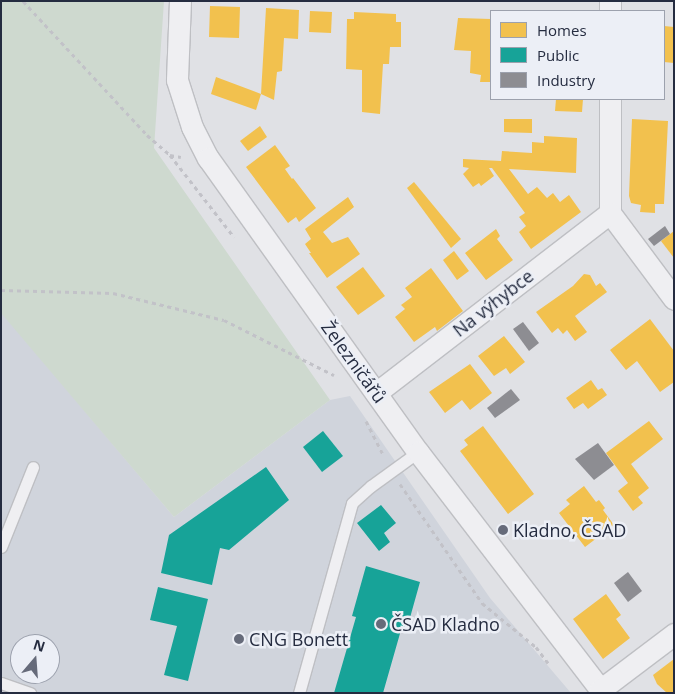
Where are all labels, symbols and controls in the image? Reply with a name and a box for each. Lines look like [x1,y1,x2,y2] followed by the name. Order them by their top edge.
[490,10,665,100] legend
[537,20,587,40] text: Homes
[537,45,579,65] text: Public
[537,70,595,90] text: Industry
[449,265,537,341] street label: Na výhybce
[317,317,391,407] street label: Železničářů
[513,519,626,541] place label: Kladno, ČSAD
[497,524,509,536] marker: Kladno, ČSAD
[391,613,500,635] place label: ČSAD Kladno
[375,618,387,630] marker: ČSAD Kladno
[249,628,348,650] place label: CNG Bonett
[233,633,245,645] marker: CNG Bonett
[10,634,60,684] north arrow
[31,634,48,656] text: N

